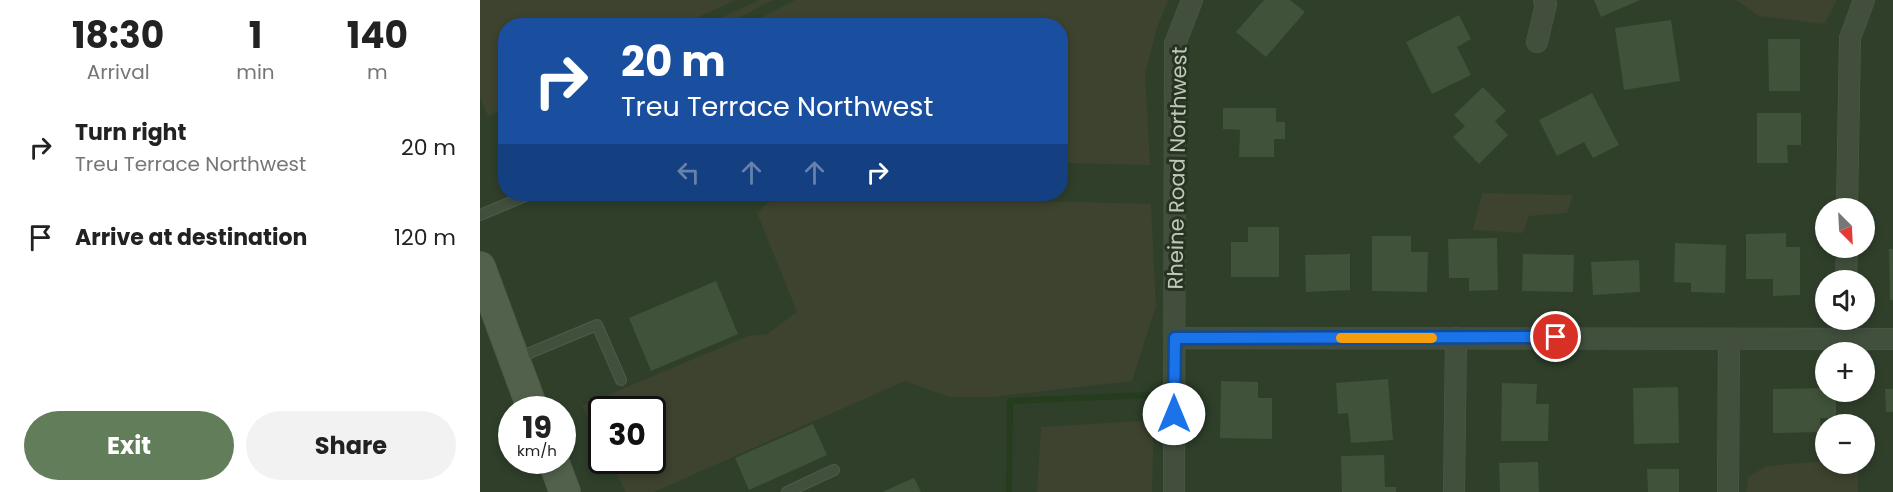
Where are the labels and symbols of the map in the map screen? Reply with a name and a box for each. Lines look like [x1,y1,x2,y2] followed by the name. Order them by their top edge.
[1160,46,1194,290] street label: Rheine Road Northwest
[1815,198,1875,258] north arrow
[1530,311,1581,362] pin
[1142,382,1206,446] position arrow
[588,396,666,474] speed limit sign: 30

